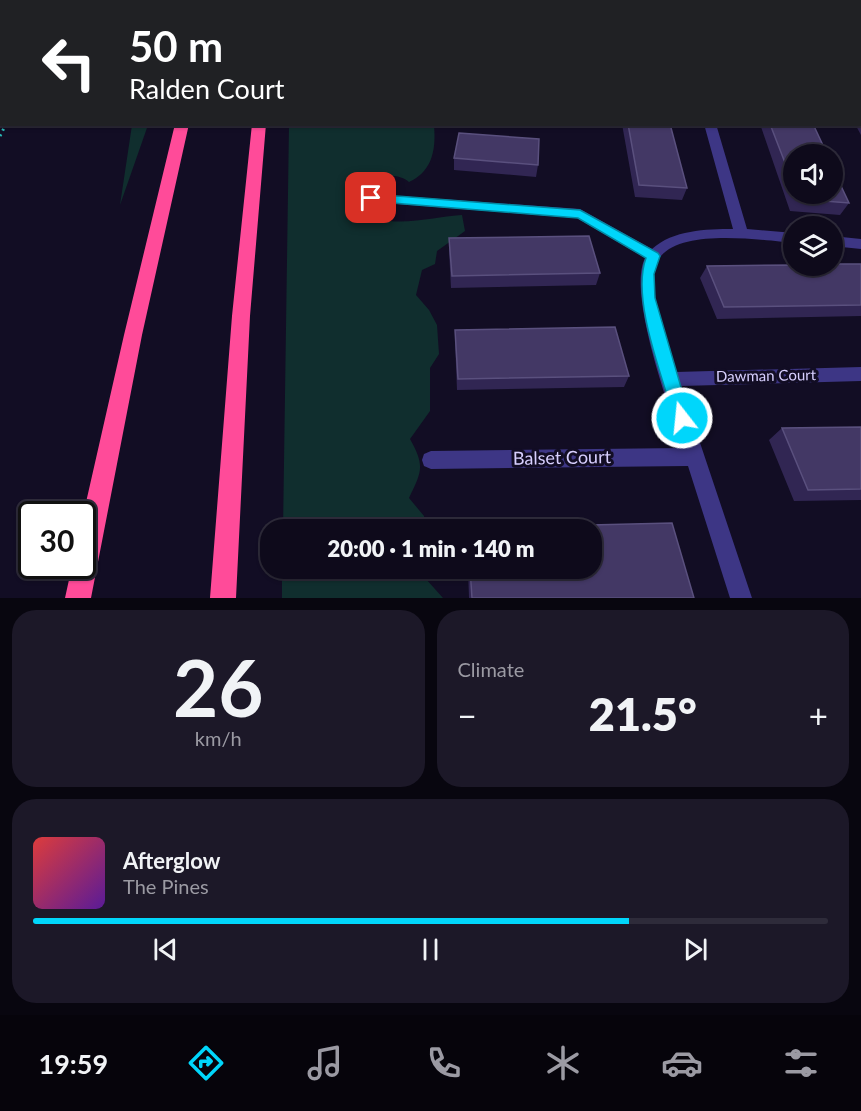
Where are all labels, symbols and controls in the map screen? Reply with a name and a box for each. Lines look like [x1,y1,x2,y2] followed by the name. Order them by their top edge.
[129,21,223,71] text: 50 m
[30,24,108,102] icon: left
[129,72,285,105] text: Ralden Court
[783,144,843,276] map controls
[783,144,843,204] button: sound
[345,172,396,223] pin
[354,181,387,214] icon: arrive
[783,216,843,276] button: layers
[716,365,817,385] street label: Dawman Court
[650,386,714,450] position arrow
[513,445,612,469] street label: Balset Court
[18,501,96,579] speed limit sign: 30
[328,535,534,562] text: 20:00 · 1 min · 140 m
[173,640,263,734] text: 26
[458,657,524,681] text: Climate
[589,687,697,741] text: 21.5°
[458,695,477,735] text: −
[809,695,828,735] text: +
[195,726,242,750] text: km/h
[123,847,220,874] text: Afterglow
[123,874,209,898] text: The Pines
[149,933,182,966] icon: previous
[414,933,447,966] icon: pause
[679,933,712,966] icon: next
[185,1042,227,1084] icon: directions
[304,1042,346,1084] icon: music
[423,1042,465,1084] icon: phone
[542,1042,584,1084] icon: climate
[661,1042,703,1084] icon: car
[780,1042,822,1084] icon: filters
[39,1047,108,1080] text: 19:59

